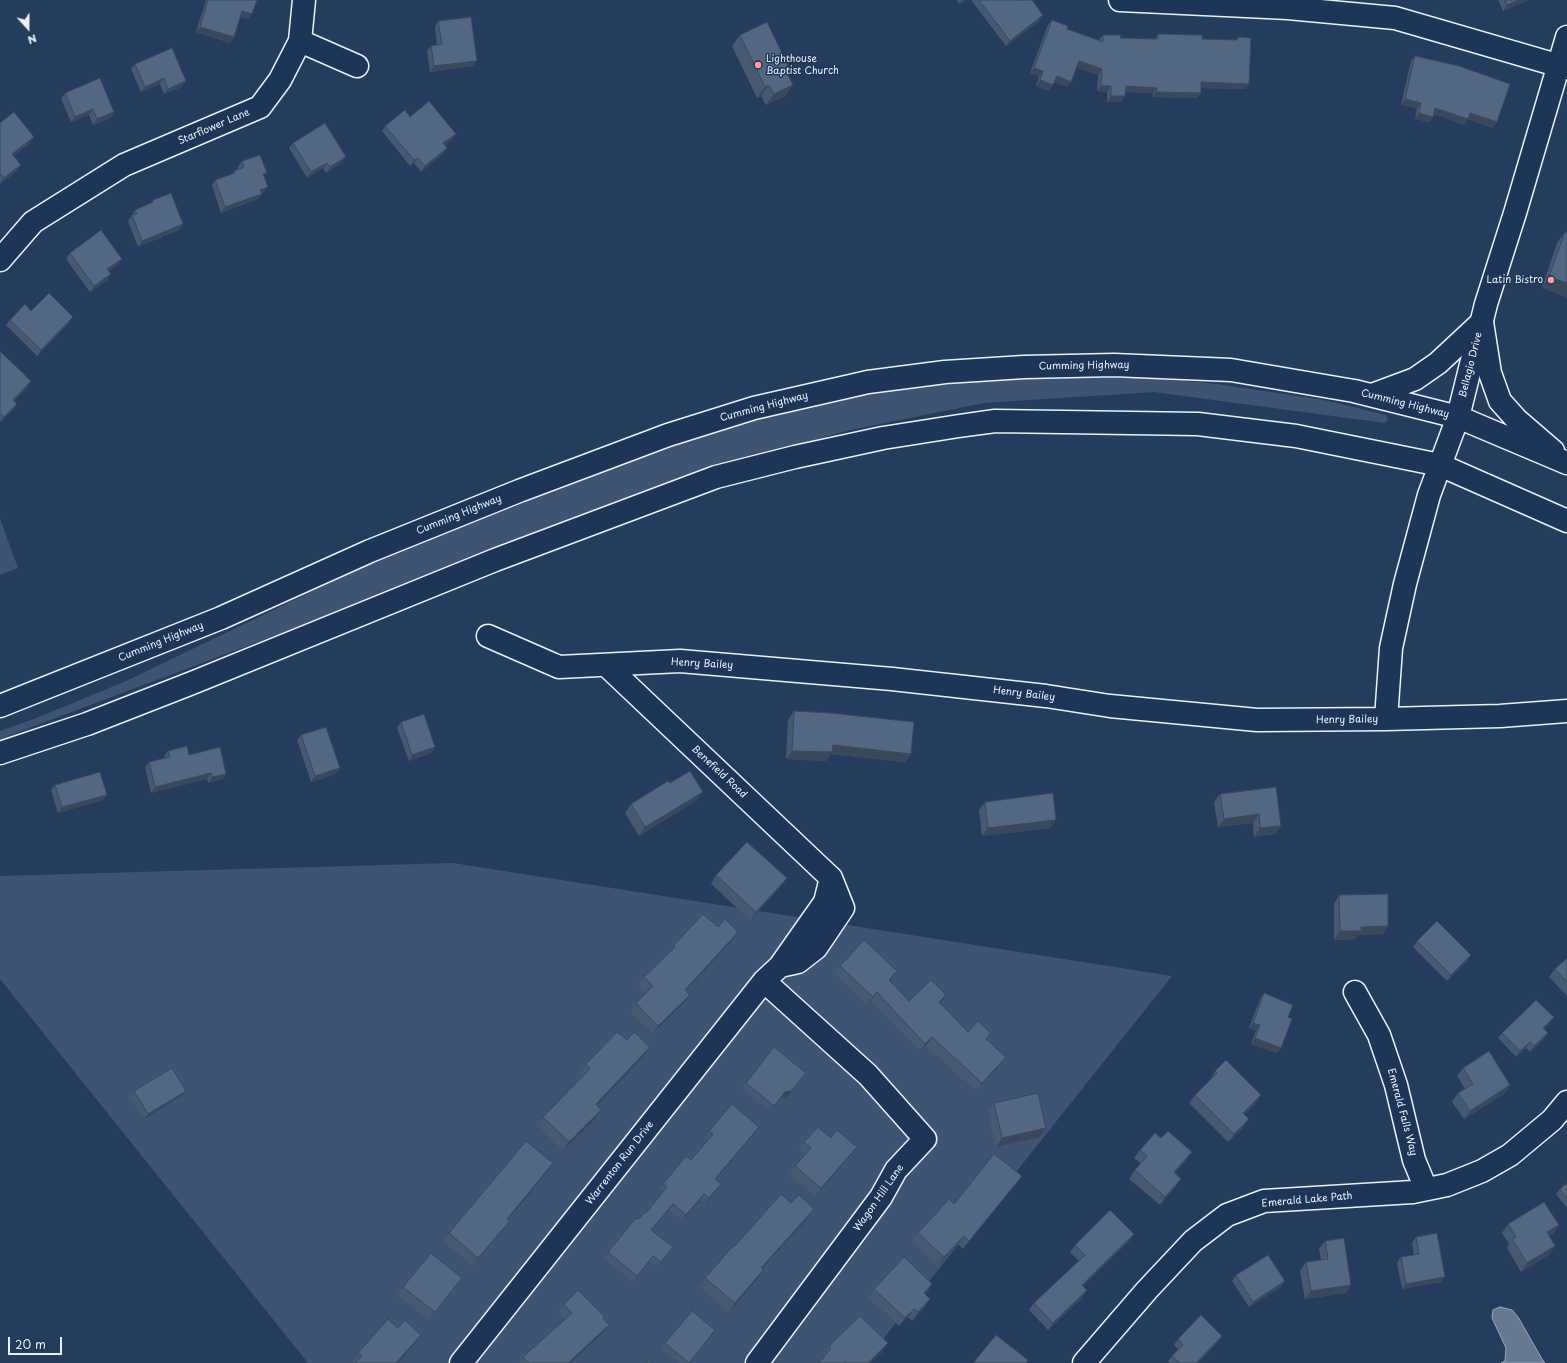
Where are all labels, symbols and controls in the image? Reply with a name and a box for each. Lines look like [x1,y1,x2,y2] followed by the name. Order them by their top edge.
[8,8,48,48] north arrow
[25,30,40,49] text: N
[766,53,839,76] place label: Lighthouse Baptist Church
[753,60,763,70] marker: Lighthouse Baptist Church
[176,106,252,148] street label: Starflower Lane
[1487,274,1543,286] place label: Latin Bistro
[1546,275,1556,285] marker: Latin Bistro
[1457,331,1485,399] street label: Bellagio Drive
[1039,359,1129,373] street label: Cumming Highway
[1360,387,1450,421] street label: Cumming Highway
[719,389,809,425] street label: Cumming Highway
[415,492,503,538] street label: Cumming Highway
[117,619,205,665] street label: Cumming Highway
[671,656,733,672] street label: Henry Bailey
[992,684,1056,704] street label: Henry Bailey
[1316,713,1378,727] street label: Henry Bailey
[689,743,749,801] street label: Benefield Road
[1385,1067,1419,1157] street label: Emerald Falls Way
[584,1119,656,1207] street label: Warrenton Run Drive
[851,1162,907,1234] street label: Wagon Hill Lane
[1261,1190,1353,1210] street label: Emerald Lake Path
[10,1329,64,1355] scale bar
[15,1335,46,1353] text: 20 m

